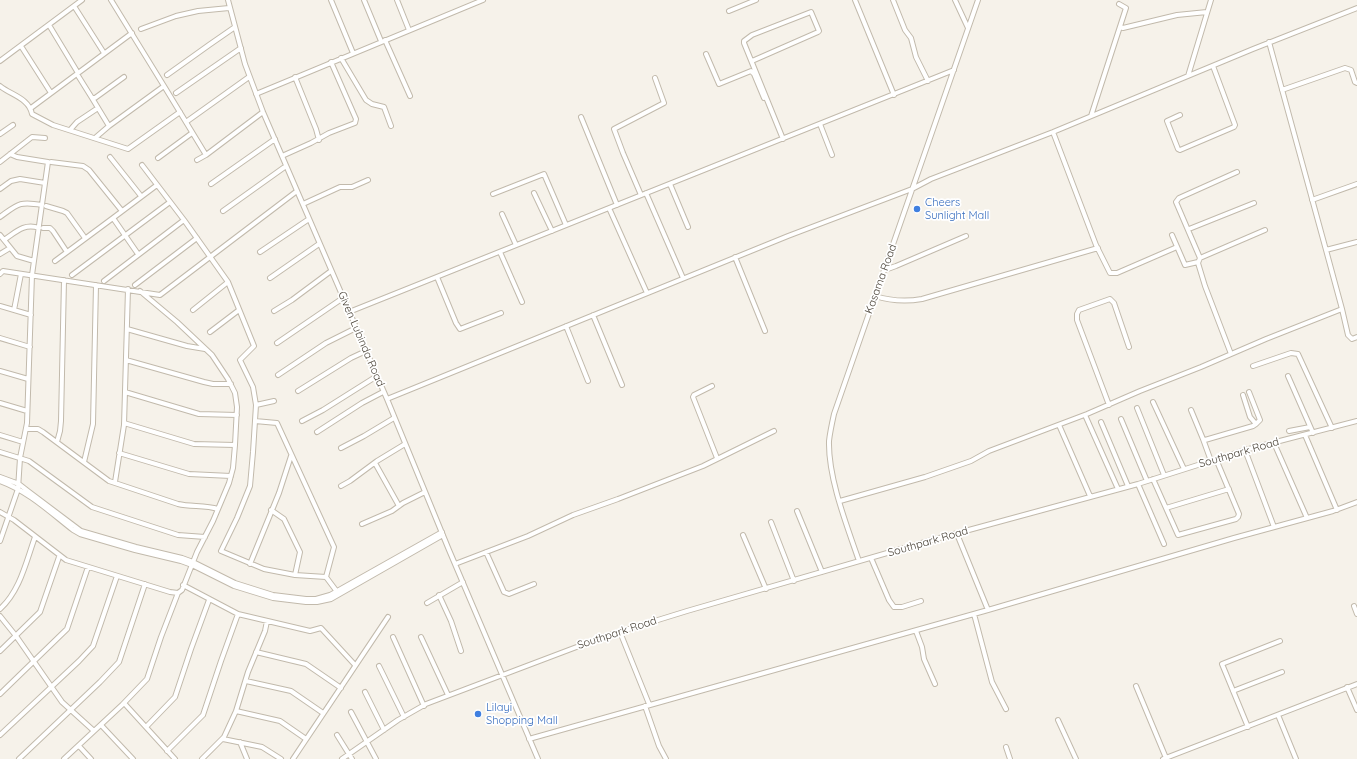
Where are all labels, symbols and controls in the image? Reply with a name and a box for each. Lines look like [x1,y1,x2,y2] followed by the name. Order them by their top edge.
[925,196,989,222] place label: Cheers Sunlight Mall
[912,204,922,214] marker: Cheers Sunlight Mall
[862,242,900,316] street label: Kasama Road
[335,289,387,389] street label: Given Lubinda Road
[1197,435,1281,471] street label: Southpark Road
[886,524,970,560] street label: Southpark Road
[576,614,658,652] street label: Southpark Road
[486,701,558,727] place label: Lilayi Shopping Mall
[473,709,483,719] marker: Lilayi Shopping Mall

